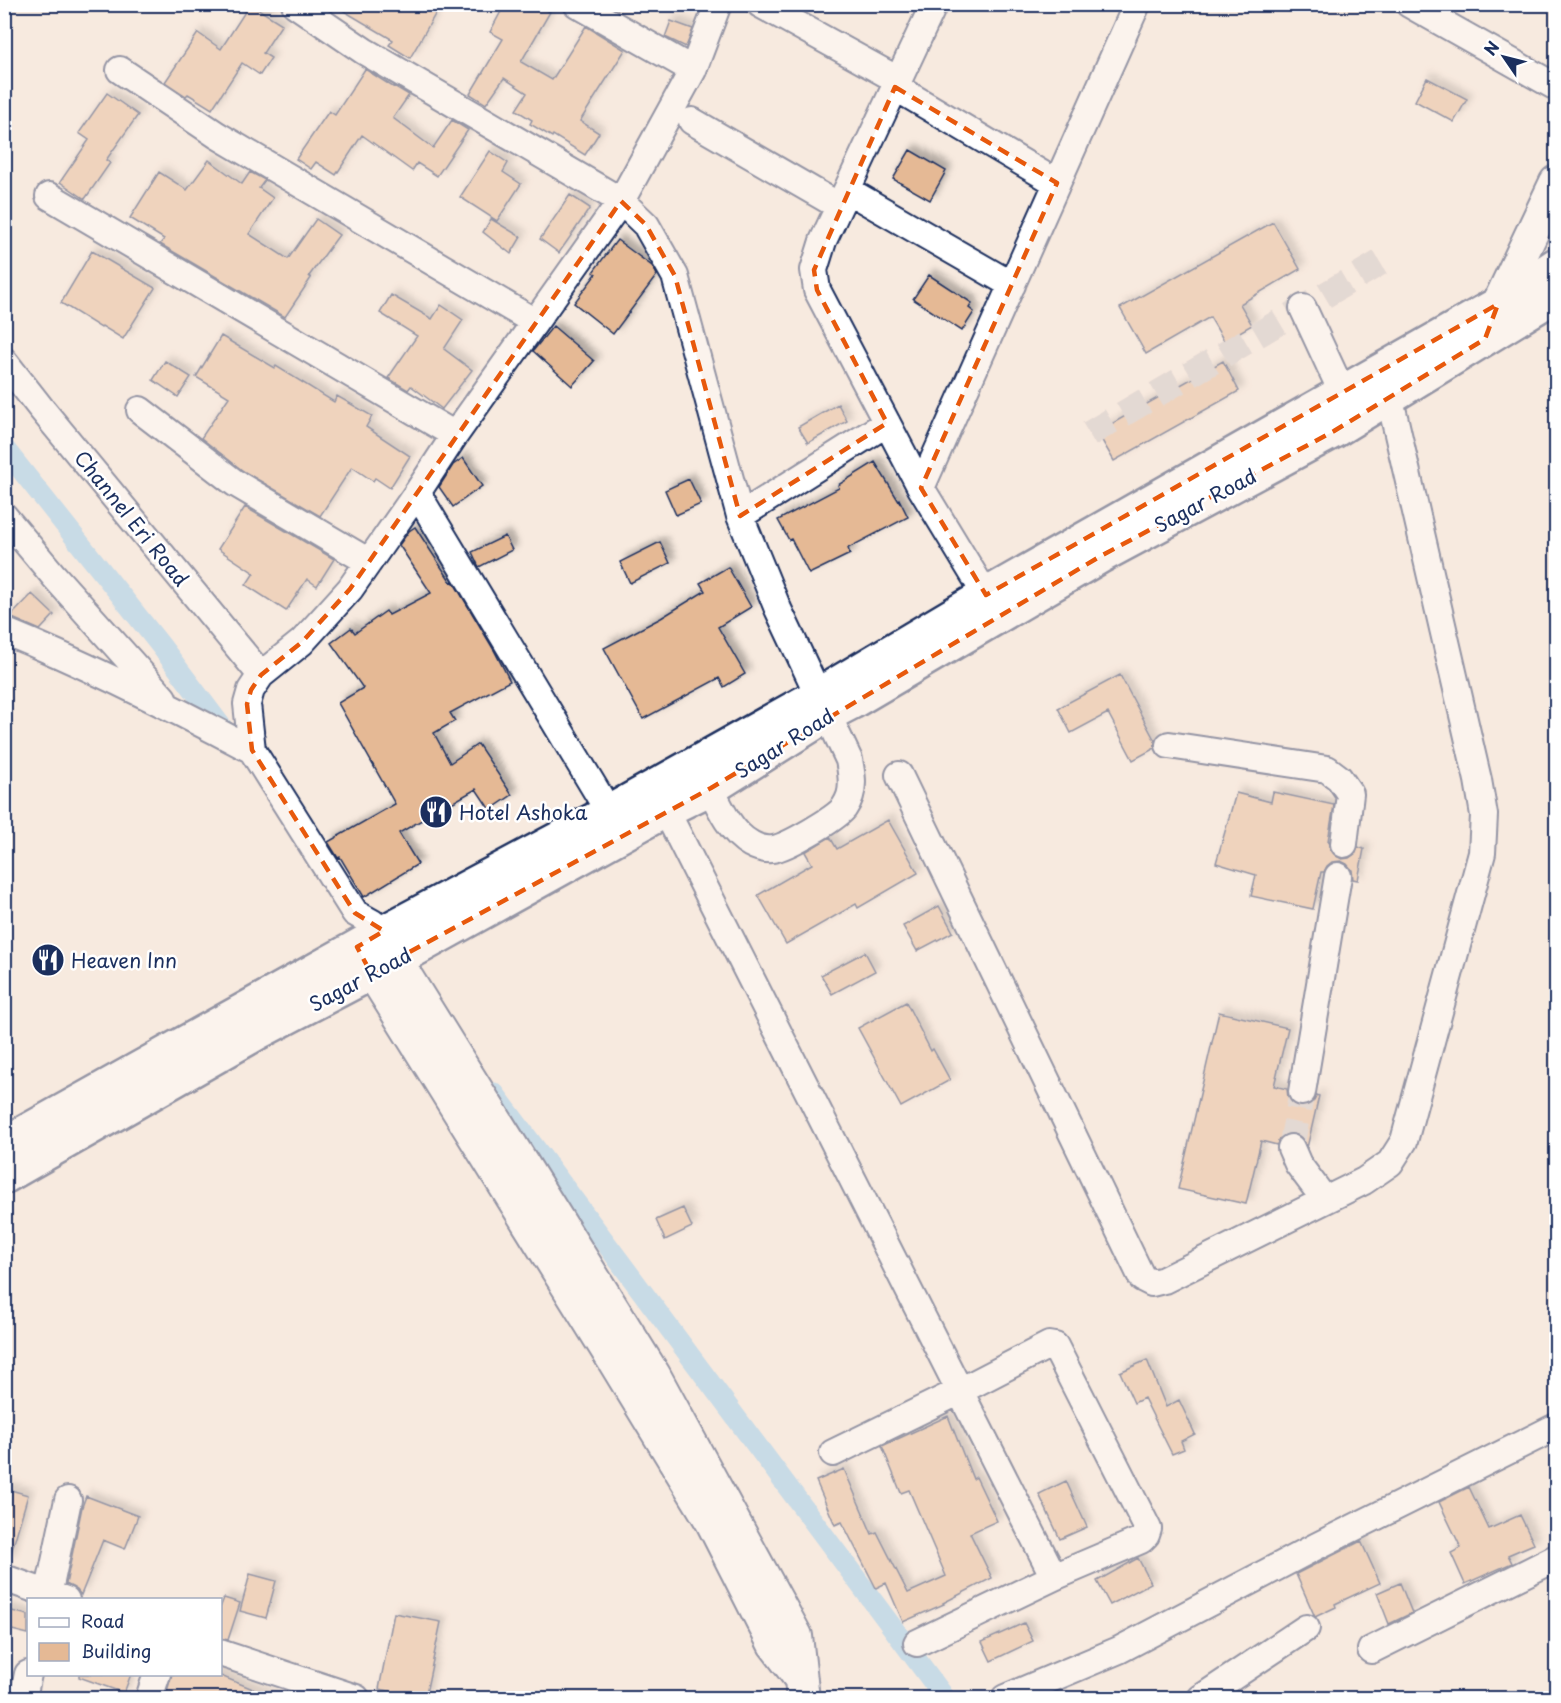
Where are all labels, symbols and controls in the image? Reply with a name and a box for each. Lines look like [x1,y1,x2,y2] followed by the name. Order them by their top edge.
[1474,27,1534,87] north arrow
[1477,36,1504,60] text: N
[68,443,196,593] street label: Channel Eri Road
[1148,460,1262,540] street label: Sagar Road
[728,701,840,785] street label: Sagar Road
[418,794,454,830] restaurant icon: Hotel Ashoka
[459,797,588,827] place label: Hotel Ashoka
[303,939,417,1019] street label: Sagar Road
[30,942,66,978] restaurant icon: Heaven Inn
[71,945,177,975] place label: Heaven Inn
[27,1598,222,1676] legend
[81,1607,125,1634] text: Road
[81,1637,151,1664] text: Building

